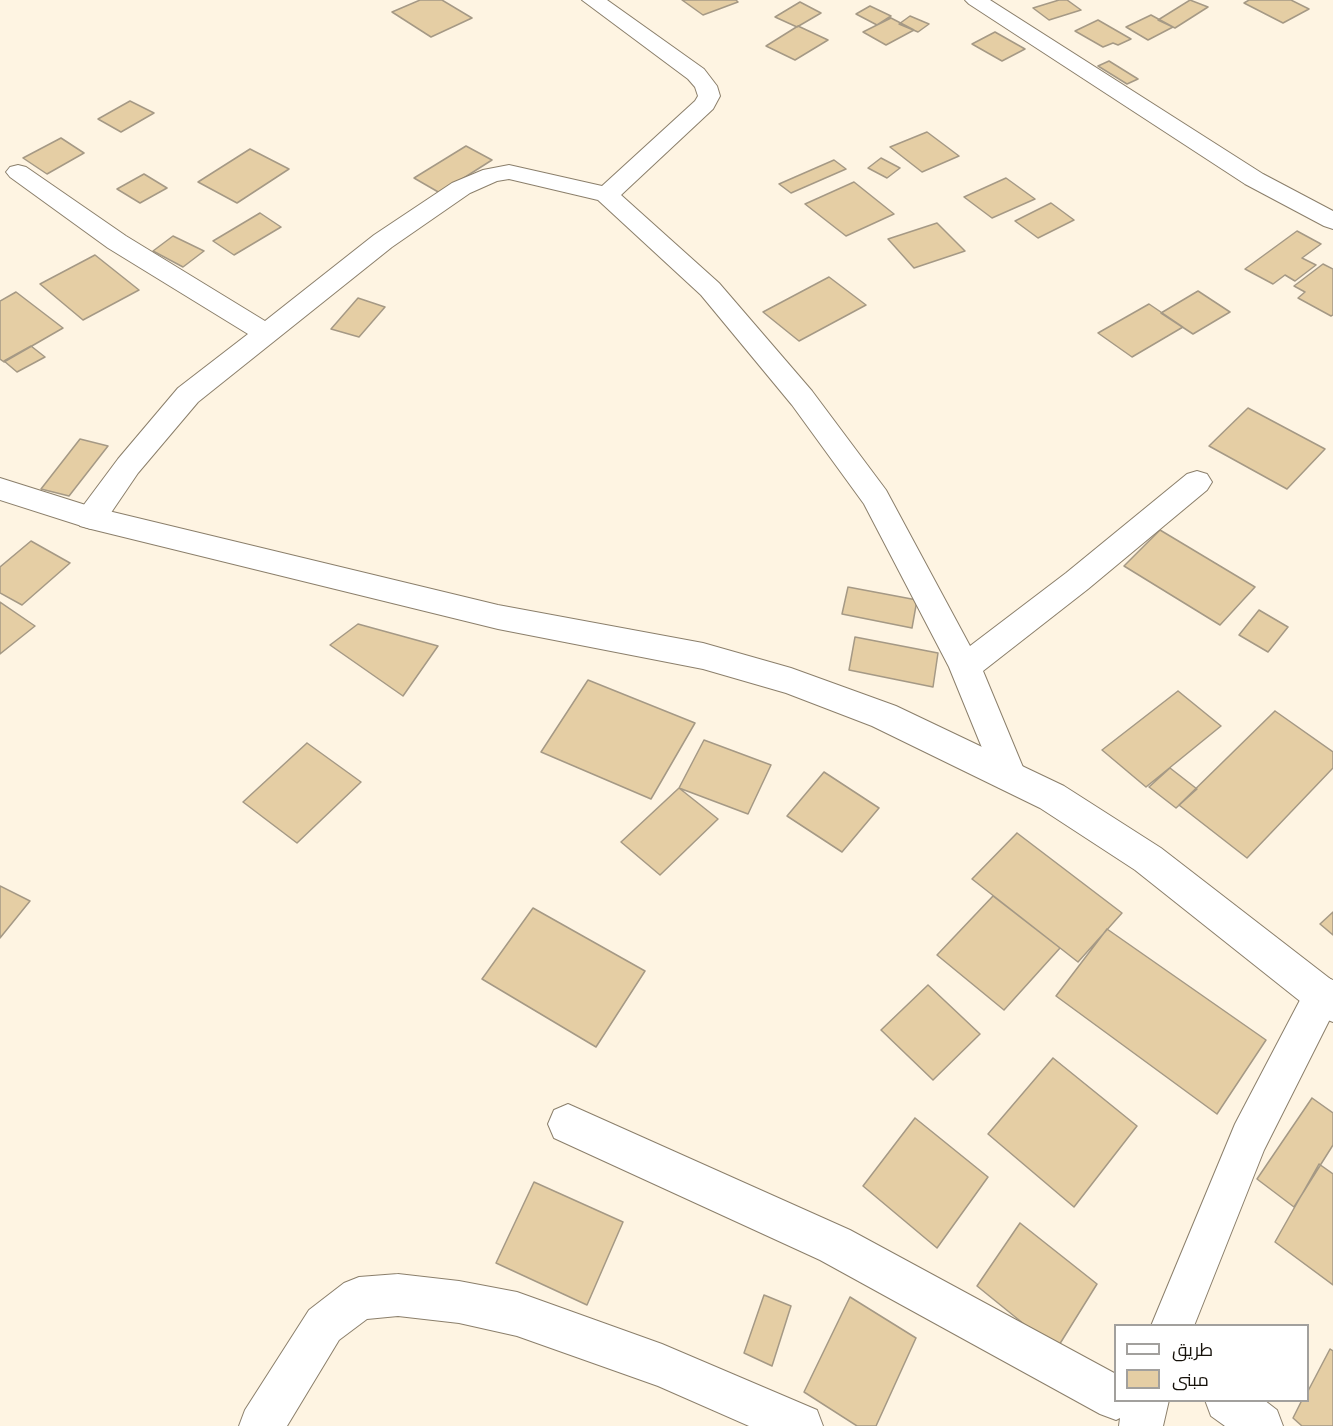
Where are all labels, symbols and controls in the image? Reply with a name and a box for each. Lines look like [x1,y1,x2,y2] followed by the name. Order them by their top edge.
[1114,1324,1309,1402] legend
[1172,1340,1213,1360] text: طريق
[1172,1370,1209,1390] text: مبنى

